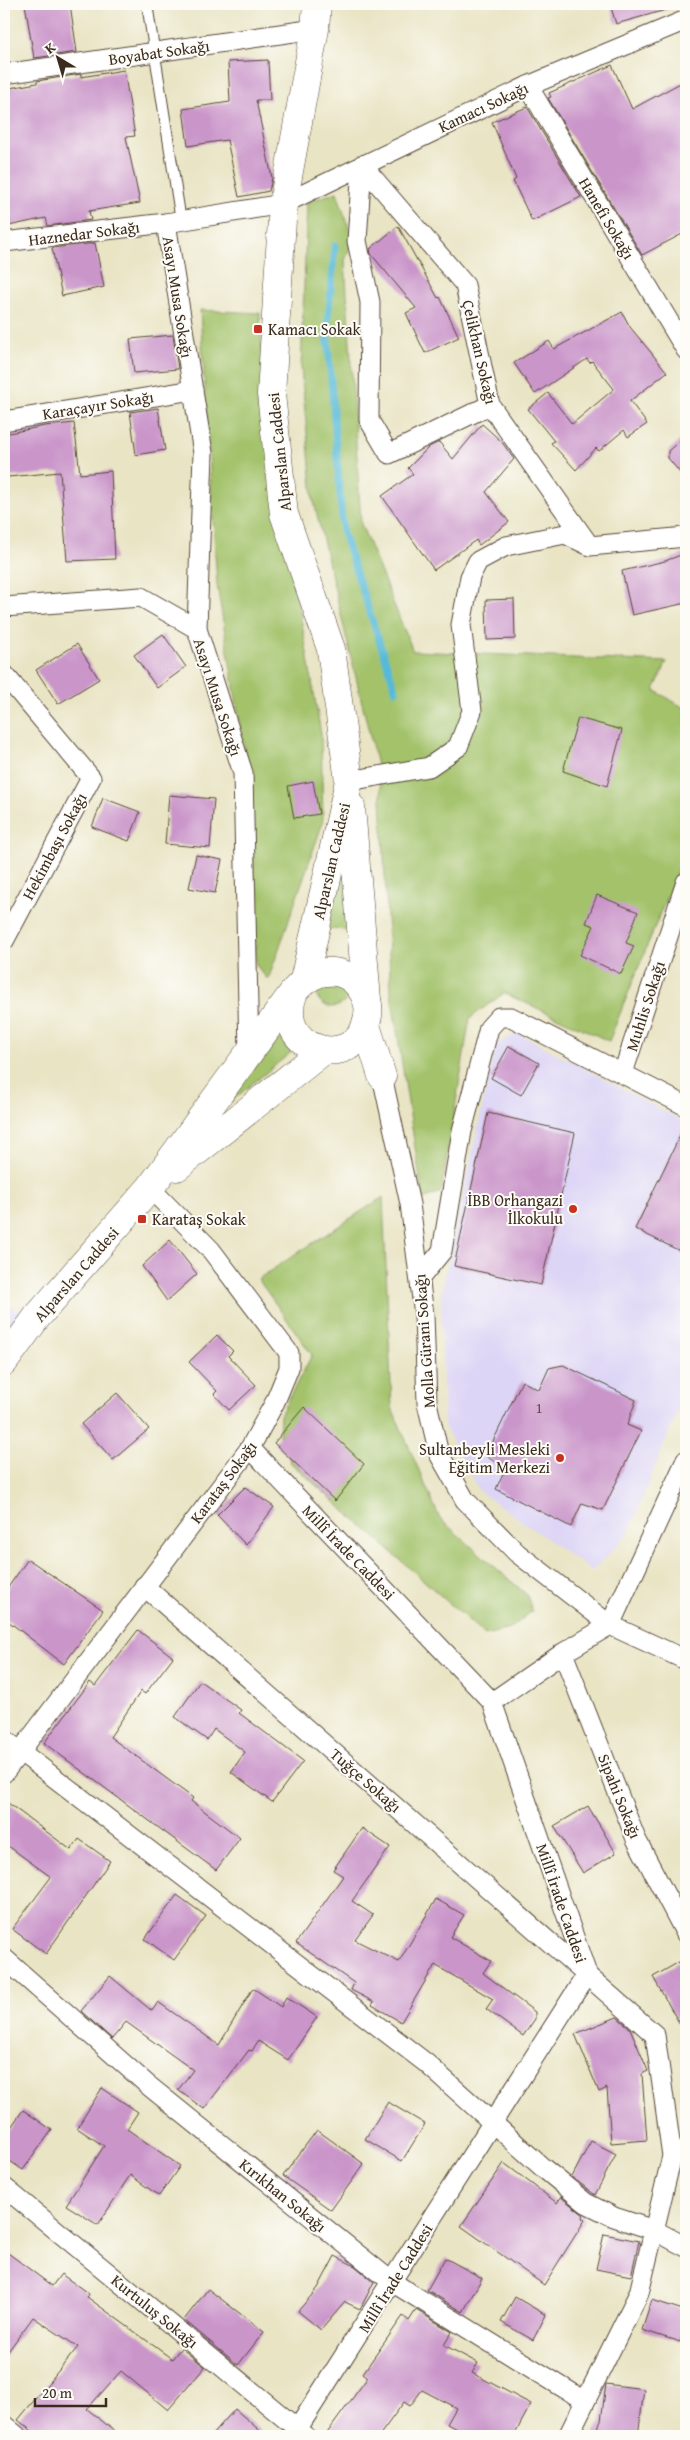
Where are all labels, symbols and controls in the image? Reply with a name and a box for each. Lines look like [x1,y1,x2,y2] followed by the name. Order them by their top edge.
[32,32,82,82] north arrow
[107,33,212,71] street label: Boyabat Sokağı
[40,37,60,58] text: K
[434,75,532,138] street label: Kamacı Sokağı
[573,172,641,264] street label: Hanefi Sokağı
[27,214,142,252] street label: Haznedar Sokağı
[157,234,200,360] street label: Asayı Musa Sokağı
[456,297,504,407] street label: Çelikhan Sokağı
[268,317,361,341] place label: Kamacı Sokak
[252,323,264,335] marker: Kamacı Sokak
[41,384,156,426] street label: Karaçayır Sokağı
[261,391,297,513] street label: Alparslan Caddesi
[188,635,249,760] street label: Asayı Musa Sokağı
[16,788,93,904] street label: Hekimbaşı Sokağı
[306,800,356,922] street label: Alparslan Caddesi
[619,957,671,1054] street label: Muhlis Sokağı
[468,1188,564,1230] place label: İBB Orhangazi İlkokulu
[567,1203,579,1215] marker: İBB Orhangazi İlkokulu
[152,1207,247,1231] place label: Karataş Sokak
[136,1213,148,1225] marker: Karataş Sokak
[28,1221,125,1327] street label: Alparslan Caddesi
[407,1273,441,1409] street label: Molla Gürani Sokağı
[536,1398,542,1418] house number: 1
[184,1435,262,1528] street label: Karataş Sokağı
[419,1437,551,1479] place label: Sultanbeyli Mesleki Eğitim Merkezi
[554,1452,566,1464] marker: Sultanbeyli Mesleki Eğitim Merkezi
[297,1499,401,1606] street label: Millî İrade Caddesi
[325,1742,407,1818] street label: Tuğçe Sokağı
[592,1750,648,1843] street label: Sipahi Sokağı
[530,1840,594,1966] street label: Millî İrade Caddesi
[234,2152,332,2238] street label: Kırıkhan Sokağı
[352,2218,439,2337] street label: Millî İrade Caddesi
[106,2268,204,2354] street label: Kurtuluş Sokağı
[35,2375,106,2407] scale bar
[42,2382,73,2403] text: 20 m

